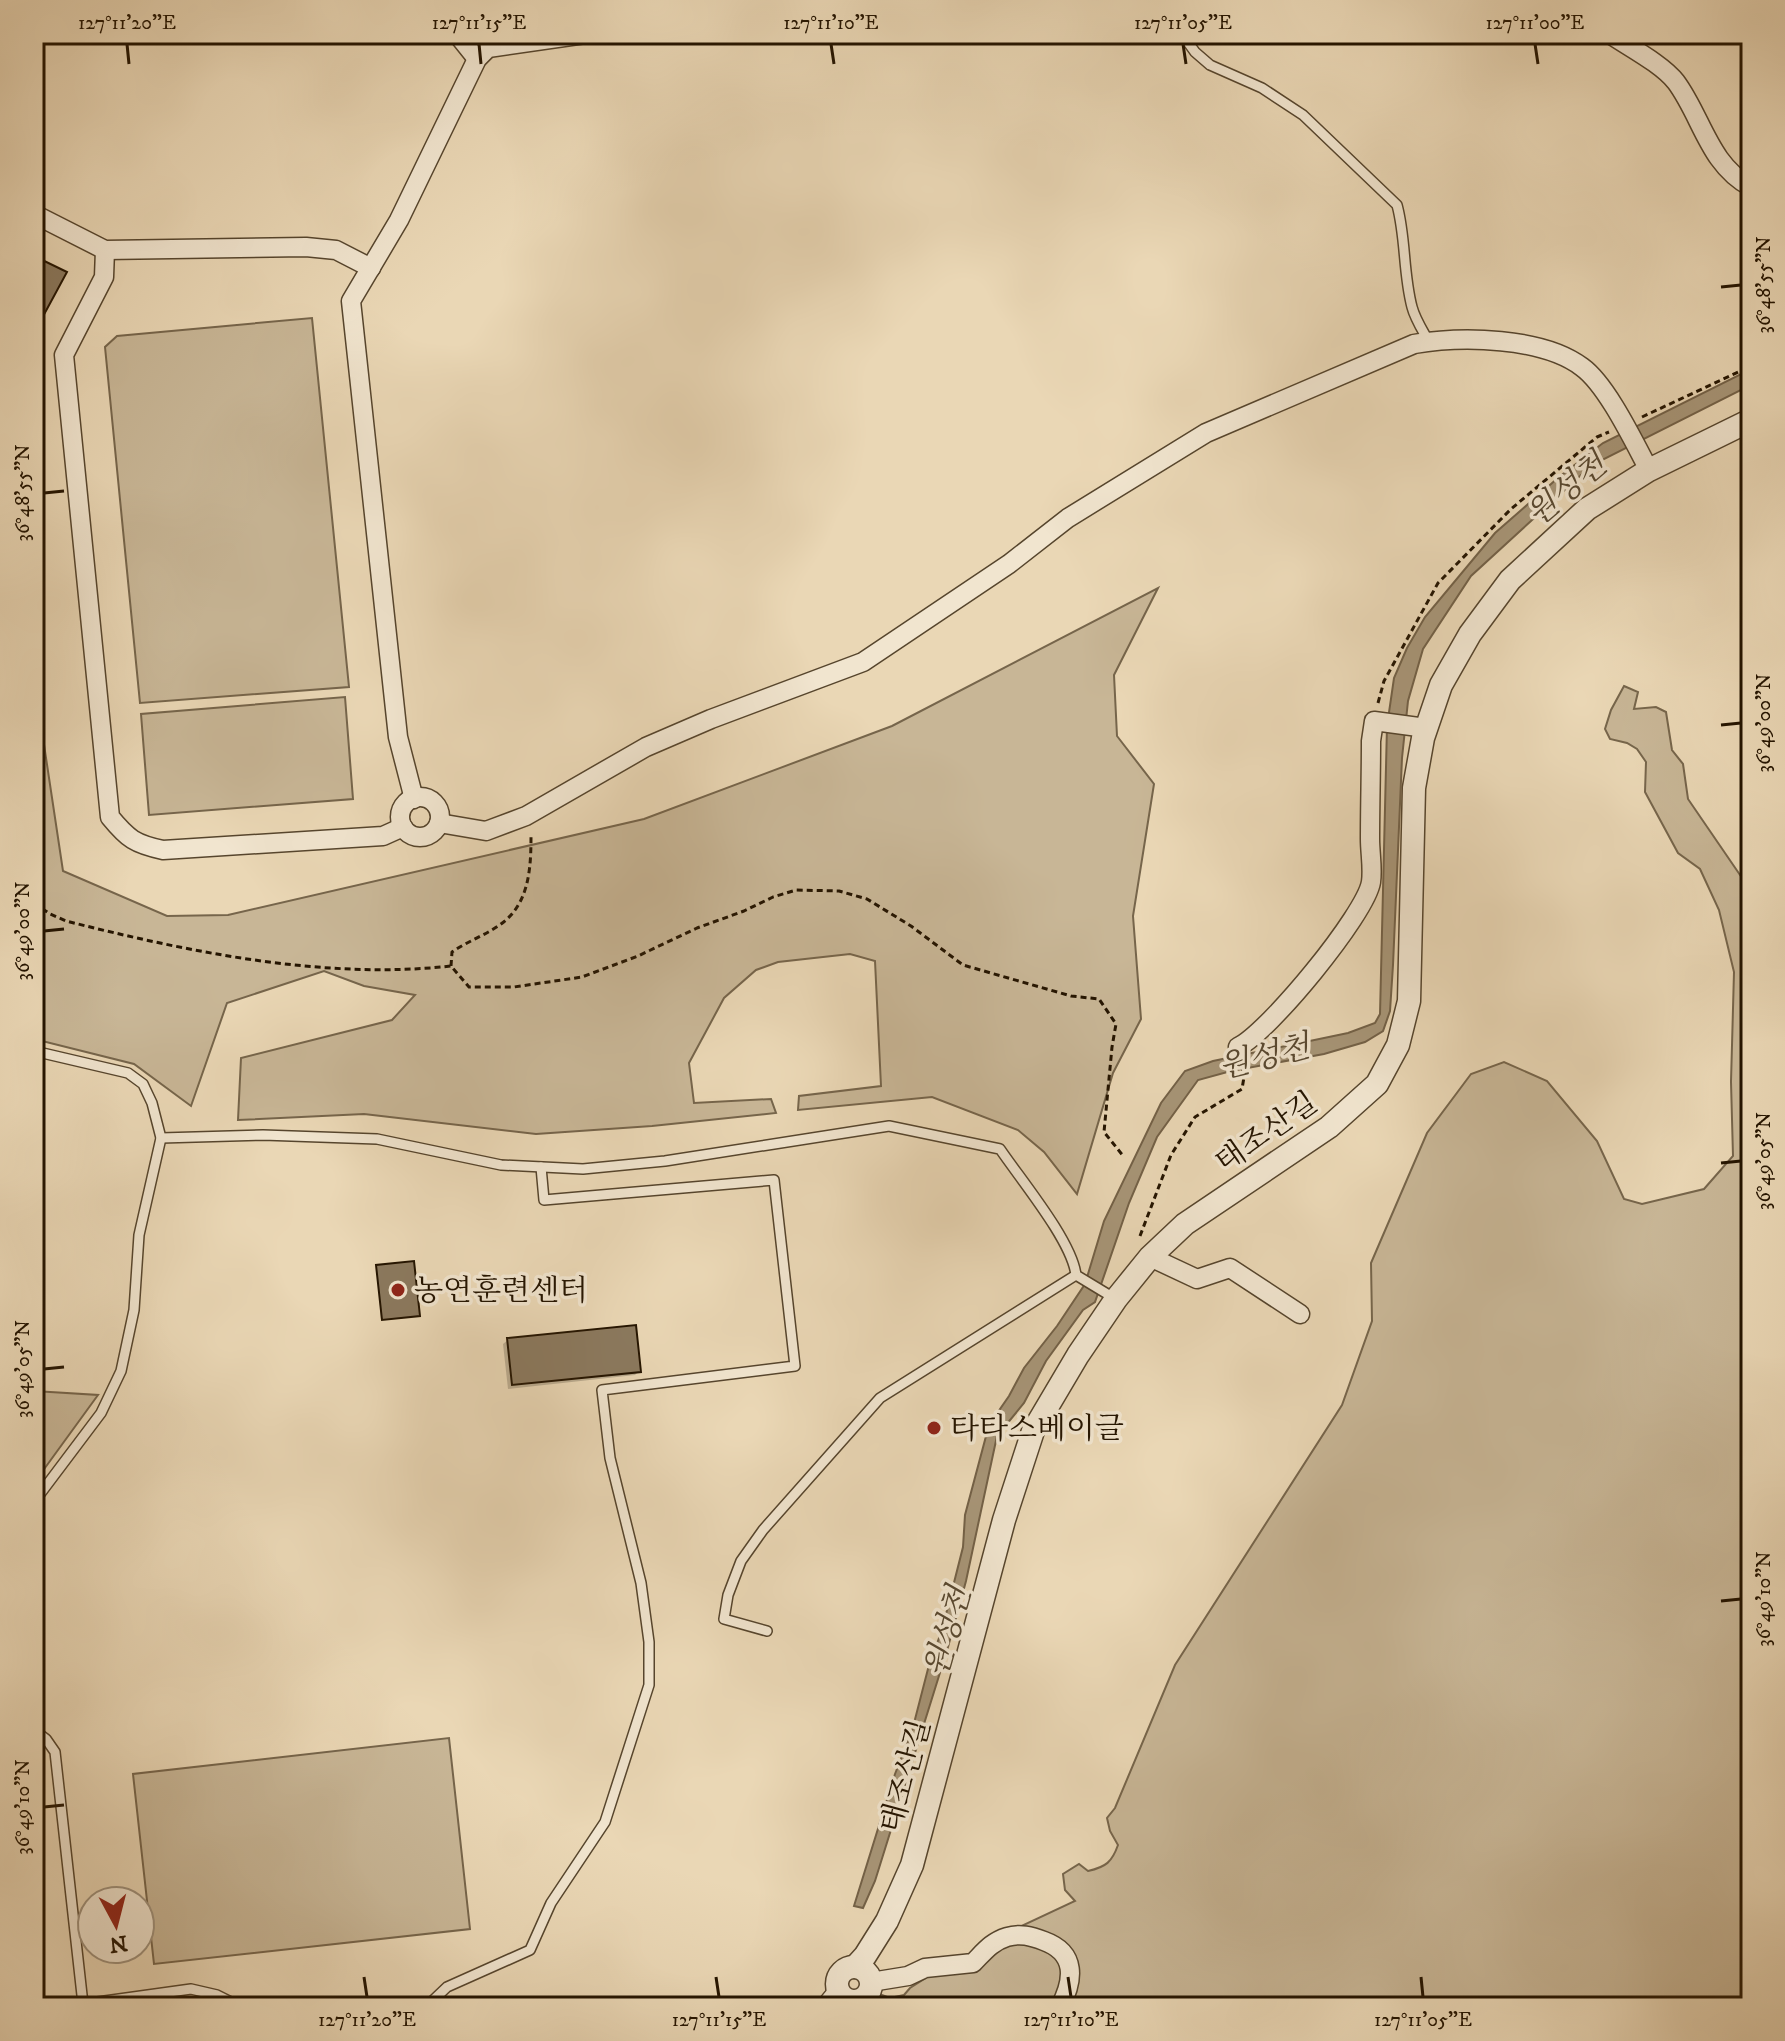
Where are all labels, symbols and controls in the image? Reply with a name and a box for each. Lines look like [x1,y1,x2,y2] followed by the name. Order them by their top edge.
[78,11,176,36] text: 127°11'20"E
[432,11,526,36] text: 127°11'15"E
[783,11,879,36] text: 127°11'10"E
[1134,11,1232,36] text: 127°11'05"E
[1485,11,1585,36] text: 127°11'00"E
[1752,236,1777,334] text: 36°48'55"N
[11,444,36,542] text: 36°48'55"N
[1519,444,1617,536] water label: 원성천
[1752,674,1777,772] text: 36°49'00"N
[11,882,36,980] text: 36°49'00"N
[1215,1027,1316,1089] water label: 원성천
[1209,1085,1325,1182] street label: 태조산길
[1752,1112,1777,1210] text: 36°49'05"N
[414,1273,588,1310] place label: 농연훈련센터
[389,1281,407,1299] marker: 농연훈련센터
[11,1320,36,1418] text: 36°49'05"N
[950,1411,1124,1448] place label: 타타스베이글
[925,1419,943,1437] marker: 타타스베이글
[1752,1551,1777,1647] text: 36°49'10"N
[917,1580,982,1683] water label: 원성천
[874,1716,939,1837] street label: 태조산길
[11,1759,36,1855] text: 36°49'10"N
[76,1885,156,1965] north arrow
[108,1929,129,1958] text: N
[318,2008,416,2033] text: 127°11'20"E
[672,2008,766,2033] text: 127°11'15"E
[1023,2008,1119,2033] text: 127°11'10"E
[1374,2008,1472,2033] text: 127°11'05"E

